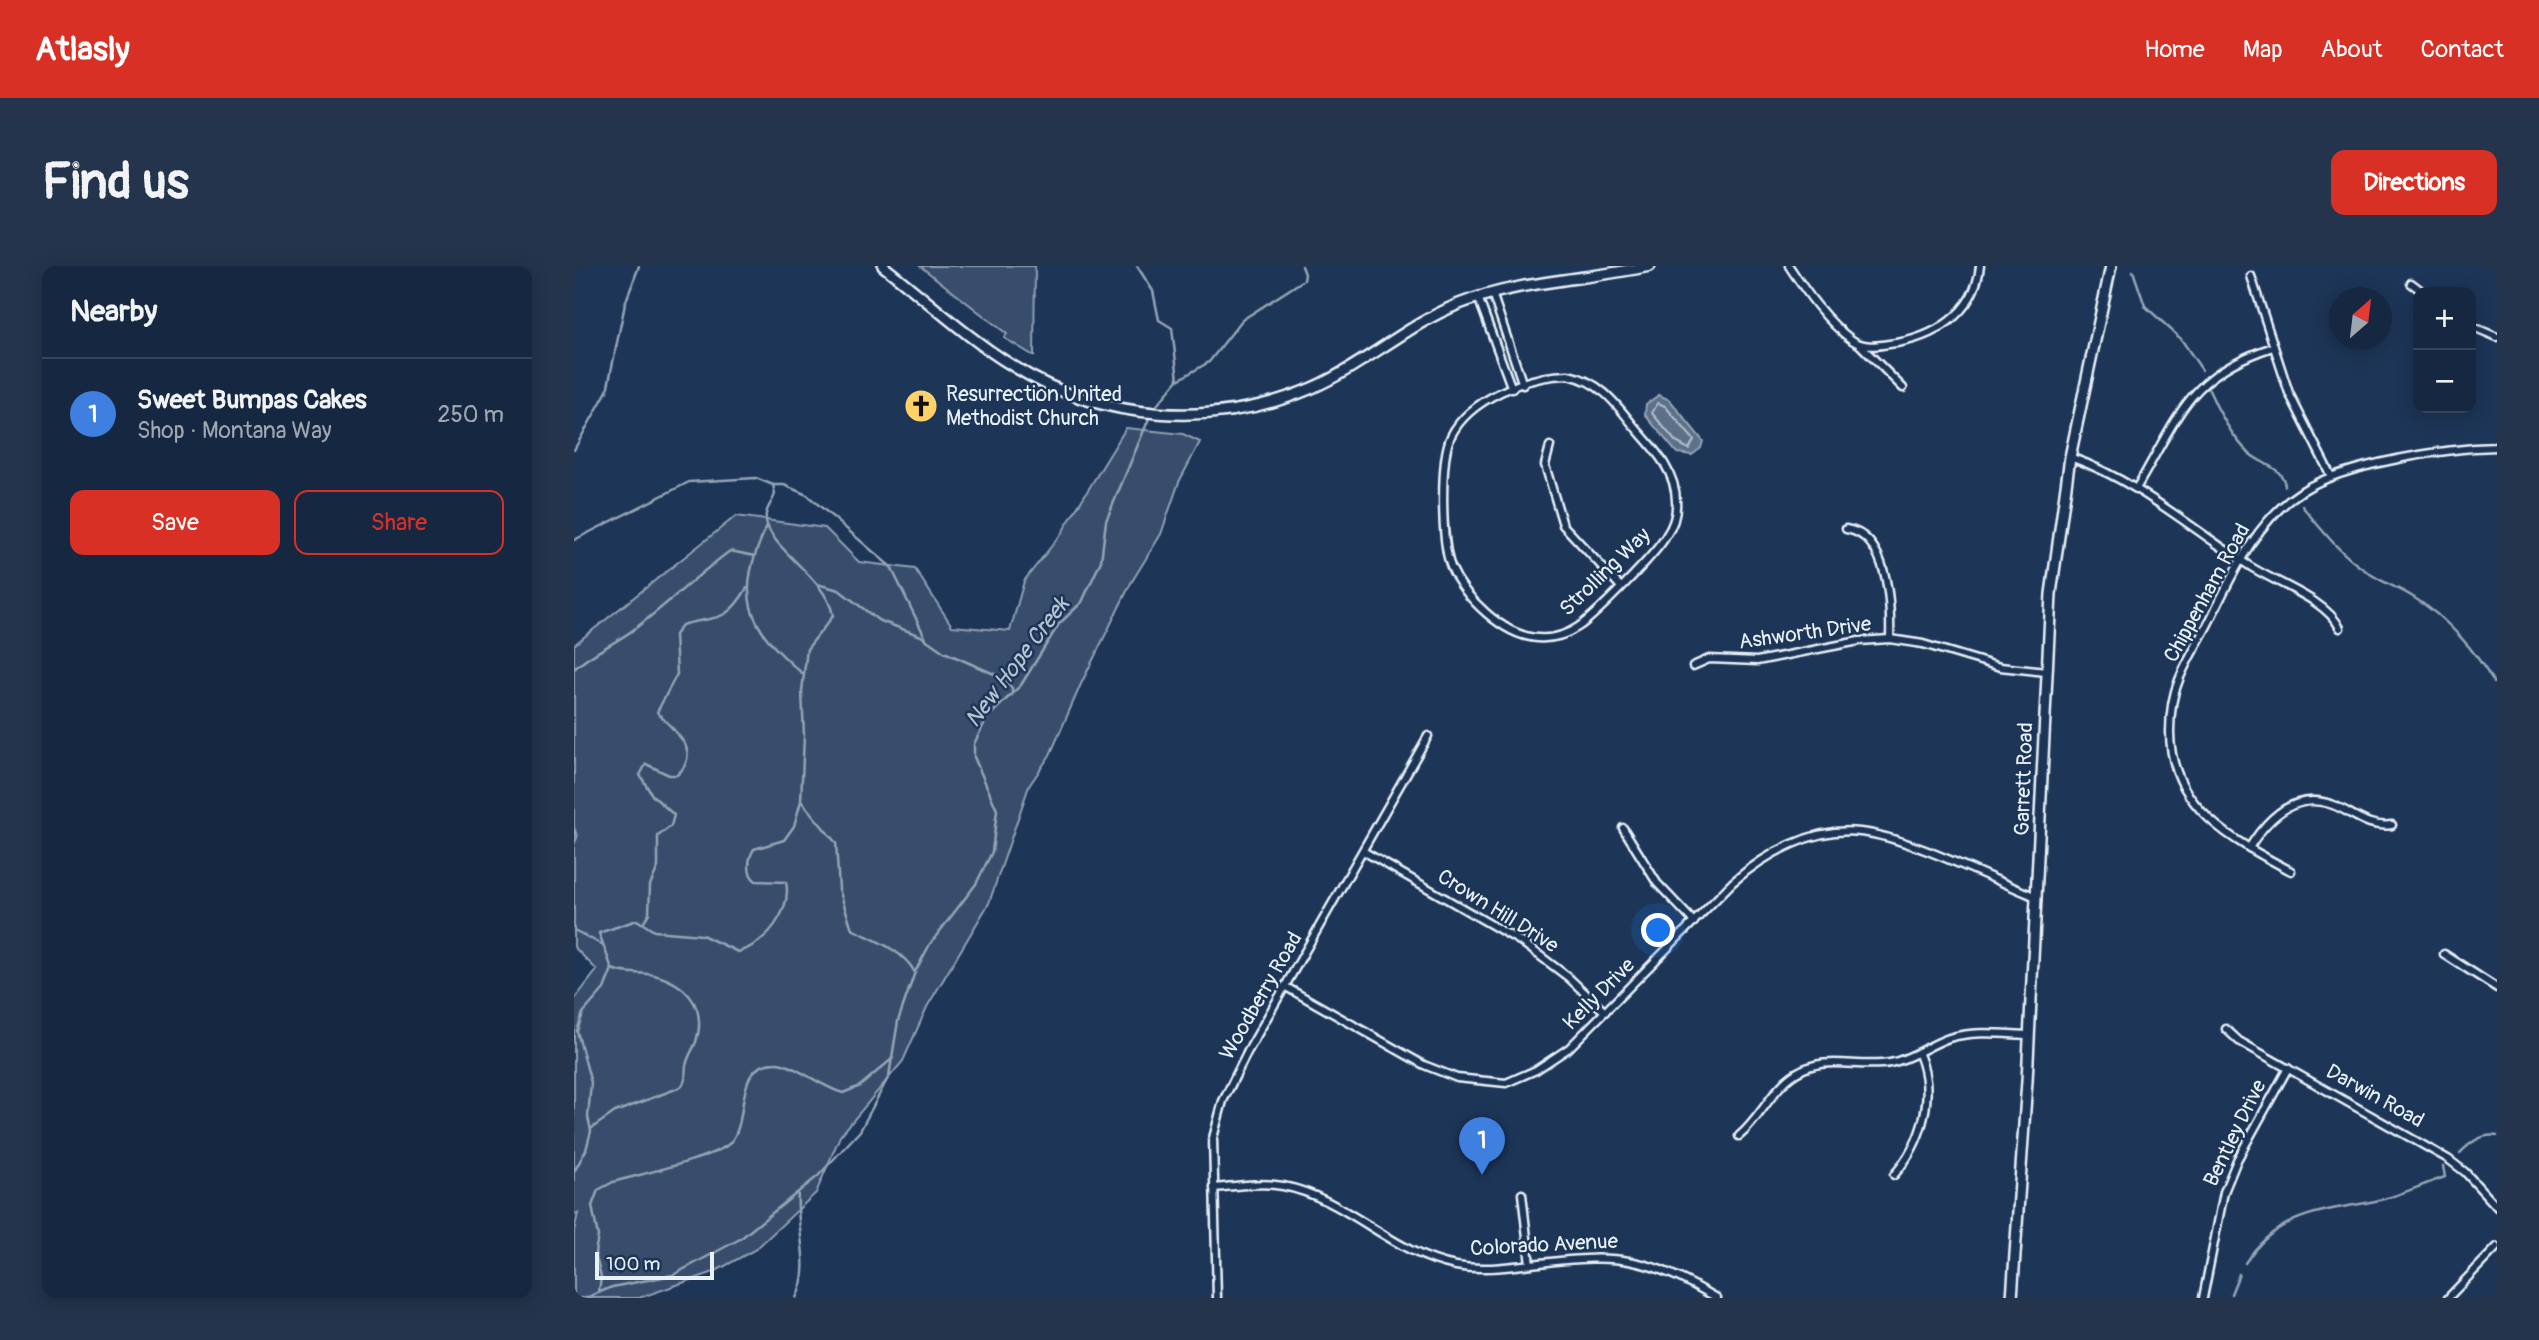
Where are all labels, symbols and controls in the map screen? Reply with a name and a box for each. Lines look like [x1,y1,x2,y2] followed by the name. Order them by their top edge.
[35,29,130,70] text: Atlasly
[2144,35,2205,64] text: Home
[2243,35,2283,64] text: Map
[2321,35,2383,64] text: About
[2421,35,2504,64] text: Contact
[2331,150,2497,215] button: Directions
[42,152,189,213] text: Find us
[2329,287,2392,350] north arrow
[2413,287,2476,413] map controls
[2413,287,2476,350] button: +
[70,293,157,330] text: Nearby
[2413,350,2476,413] button: −
[946,381,1122,432] place label: Resurrection United Methodist Church
[137,384,367,416] text: Sweet Bumpas Cakes
[902,387,940,425] church icon: Resurrection United Methodist Church
[89,400,98,429] text: 1
[438,400,504,429] text: 250 m
[137,416,332,445] text: Shop · Montana Way
[70,490,280,555] button: Save
[294,490,504,555] button: Share
[2158,519,2256,667] street label: Chippenham Road
[1554,522,1656,622] street label: Strolling Way
[958,589,1077,733] water label: New Hope Creek
[1737,610,1874,656] street label: Ashworth Drive
[2009,722,2039,836] street label: Garrett Road
[1432,863,1564,959] street label: Crown Hill Drive
[1641,913,1675,947] your location
[1213,927,1309,1065] street label: Woodberry Road
[1557,952,1641,1036] street label: Kelly Drive
[2321,1058,2429,1134] street label: Darwin Road
[2198,1075,2273,1191] street label: Bentley Drive
[1459,1117,1505,1175] pin: 1
[1469,1228,1619,1262] street label: Colorado Avenue
[595,1249,714,1281] scale bar
[606,1252,660,1276] text: 100 m

